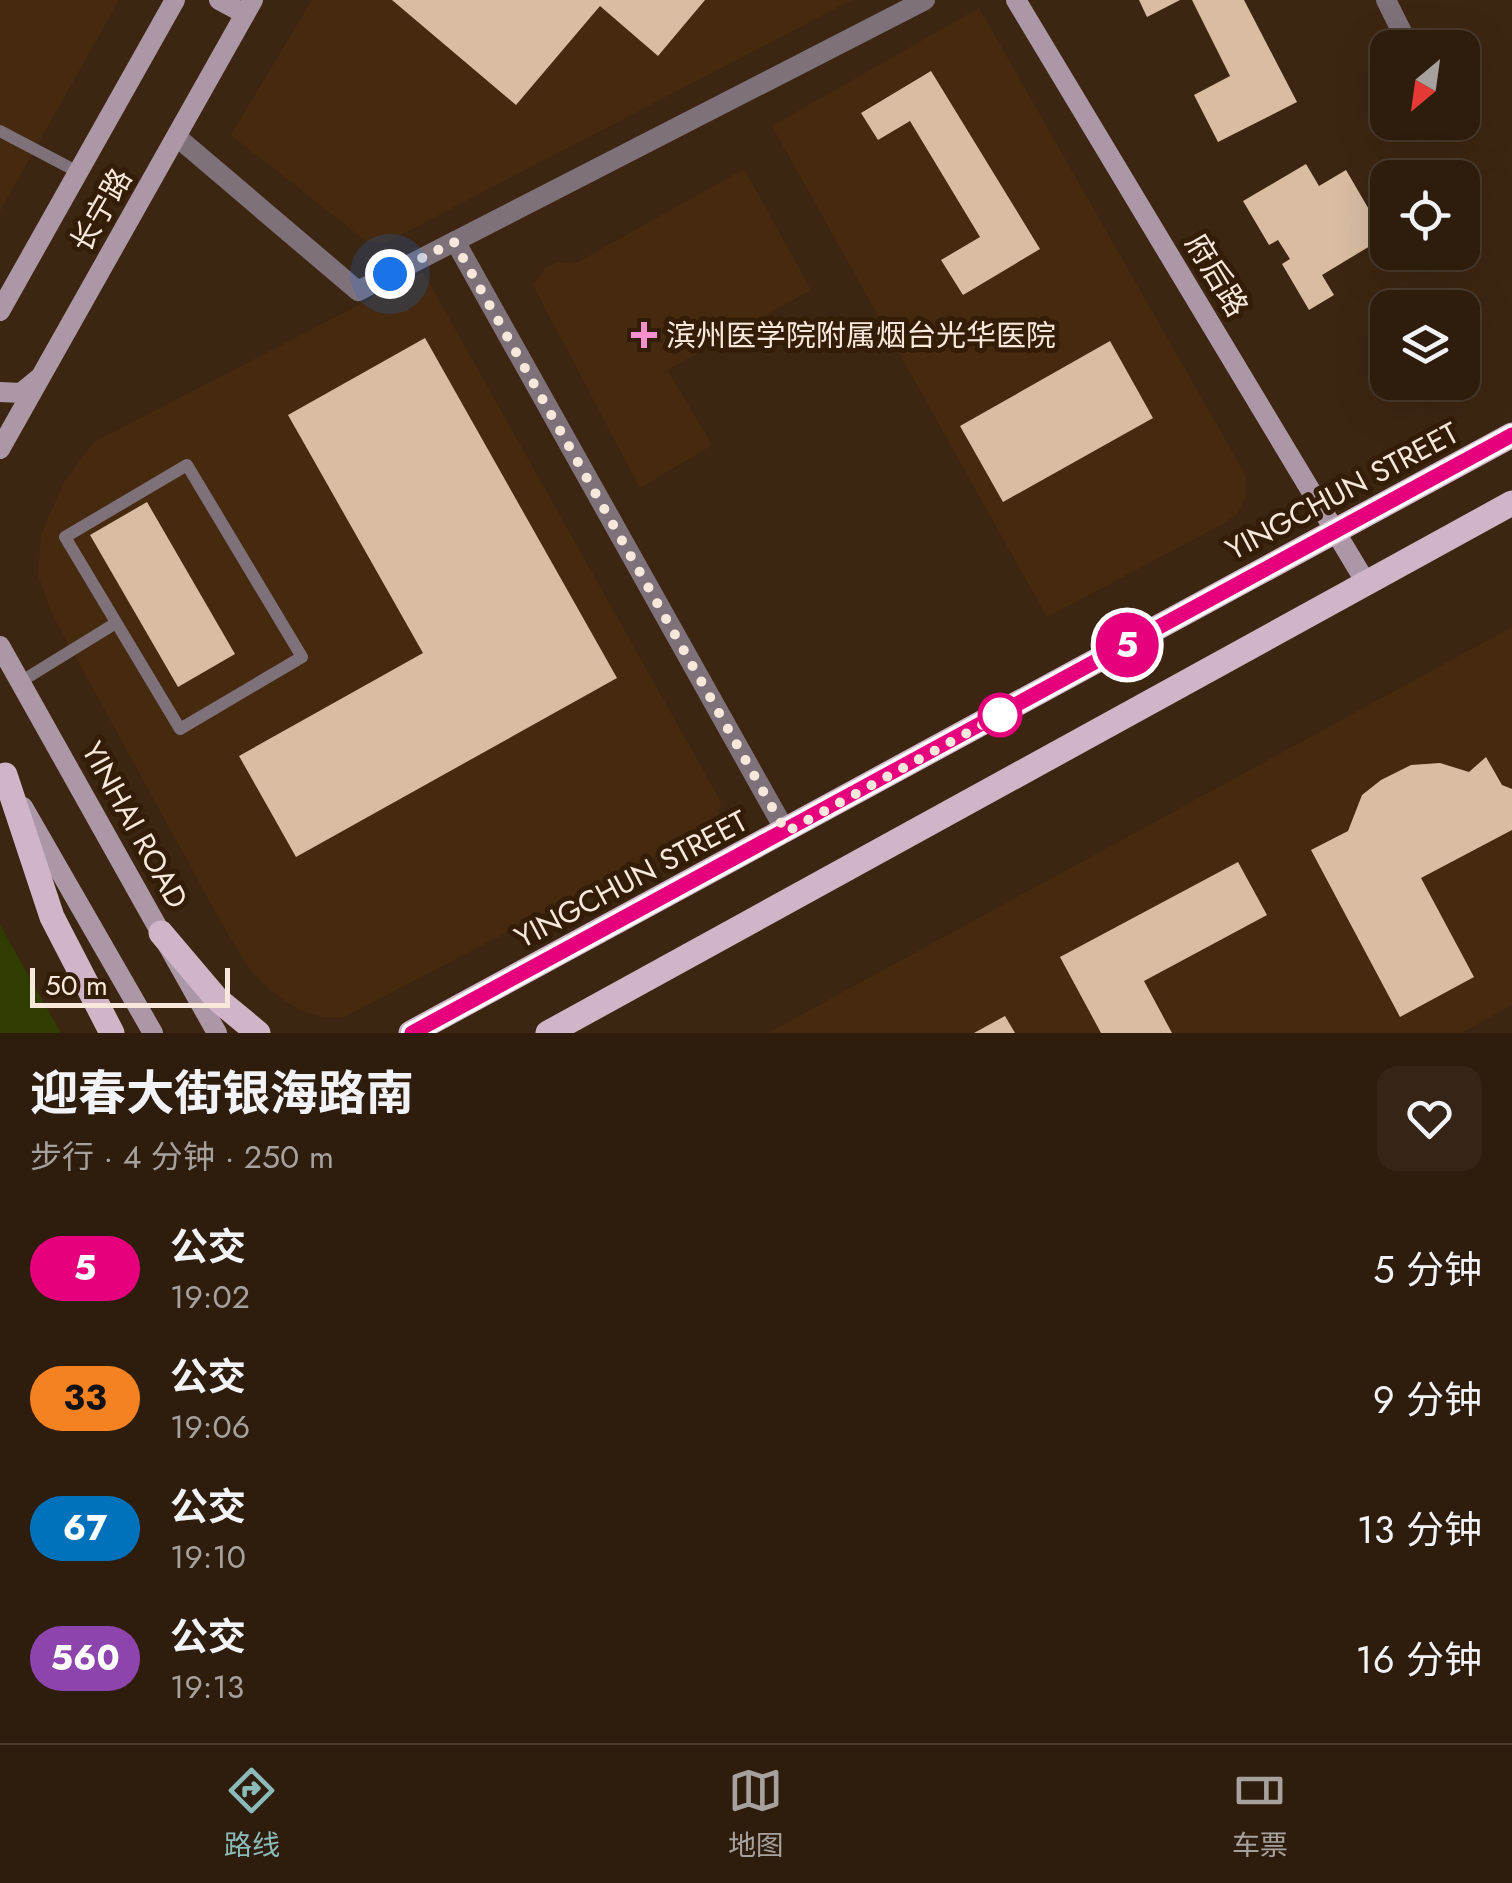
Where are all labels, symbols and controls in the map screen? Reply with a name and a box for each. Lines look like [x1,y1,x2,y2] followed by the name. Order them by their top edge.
[1370,30,1480,140] north arrow
[1370,30,1480,400] map controls
[60,160,142,260] street label: 长宁路
[1370,160,1480,270] button: locate
[1175,225,1259,325] street label: 府后路
[365,249,415,299] your location
[1370,290,1480,400] button: layers
[666,314,1056,357] place label: 滨州医学院附属烟台光华医院
[631,322,657,348] marker: 滨州医学院附属烟台光华医院
[1218,411,1466,571] street label: YINGCHUN STREET
[1094,612,1160,678] line badge: 5
[1116,620,1138,670] text: 5
[979,694,1021,736] unlabelled marker
[71,734,199,916] street label: YINHAI ROAD
[507,799,755,959] street label: YINGCHUN STREET
[30,963,230,1008] scale bar
[45,965,108,1006] text: 50 m
[30,1059,414,1128] text: 迎春大街银海路南
[1377,1066,1482,1171] button: heart
[30,1134,334,1180] text: 步行 · 4 分钟 · 250 m
[170,1219,246,1274] text: 公交
[1373,1242,1482,1297] text: 5 分钟
[74,1243,96,1293] text: 5
[170,1274,250,1320] text: 19:02
[170,1349,246,1404] text: 公交
[1373,1372,1482,1427] text: 9 分钟
[63,1373,107,1423] text: 33
[170,1404,250,1450] text: 19:06
[170,1479,246,1534] text: 公交
[1357,1502,1482,1557] text: 13 分钟
[63,1503,107,1553] text: 67
[170,1534,246,1580] text: 19:10
[170,1609,246,1664] text: 公交
[1356,1632,1482,1687] text: 16 分钟
[50,1633,120,1683] text: 560
[170,1664,244,1710] text: 19:13
[224,1763,280,1866] tab: 路线
[728,1763,784,1866] tab: 地图
[1232,1763,1288,1866] tab: 车票

